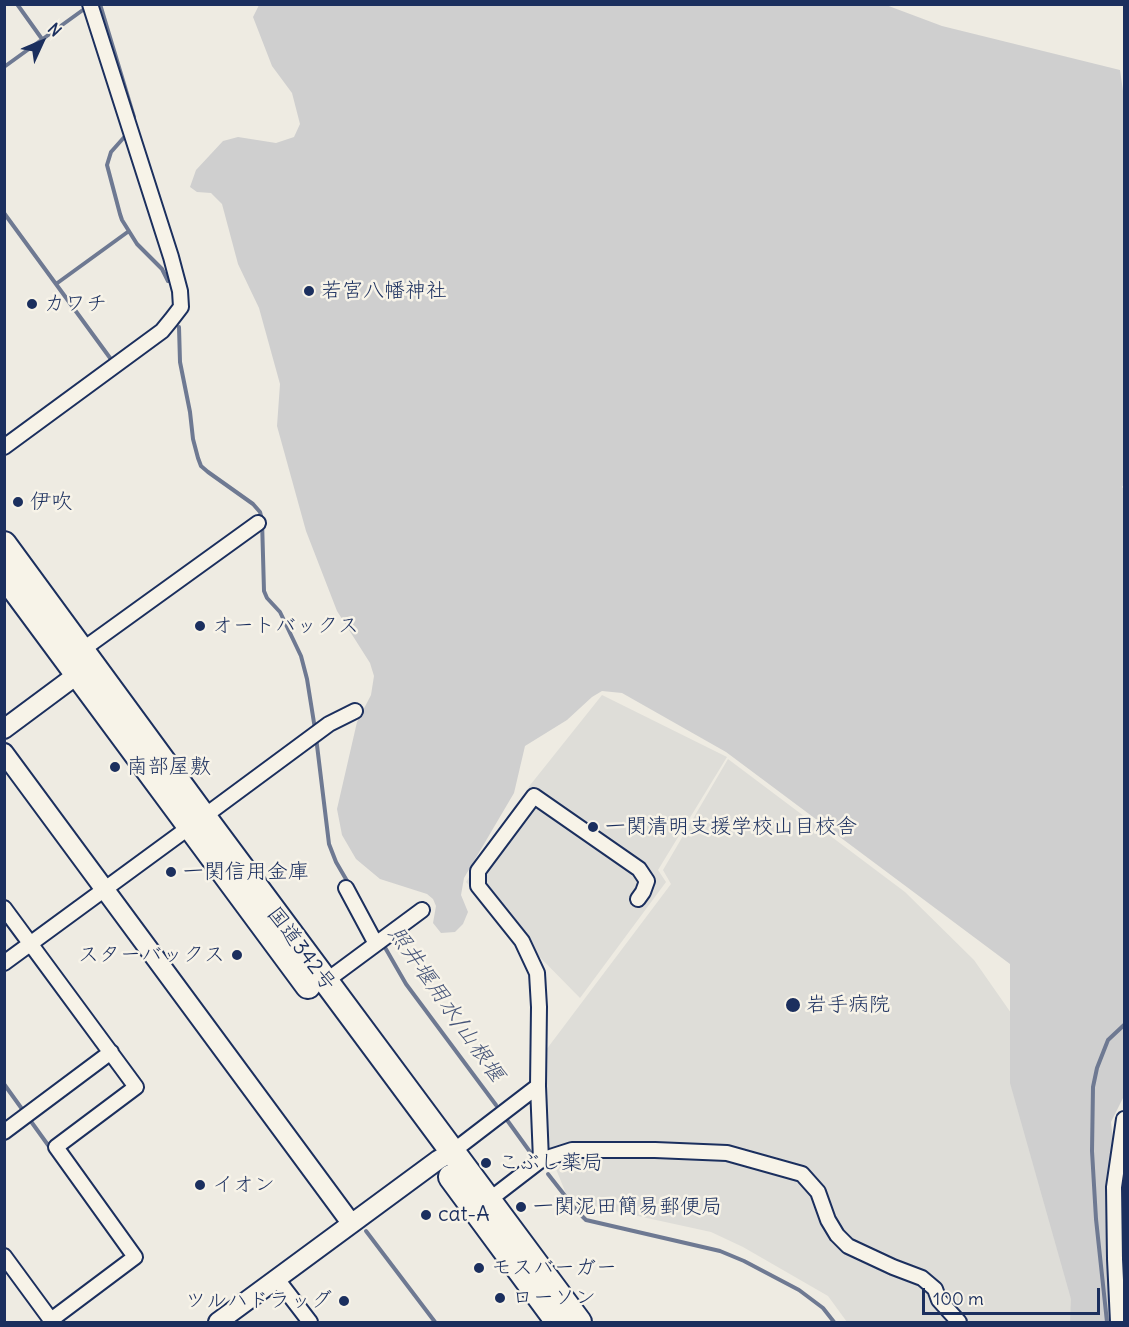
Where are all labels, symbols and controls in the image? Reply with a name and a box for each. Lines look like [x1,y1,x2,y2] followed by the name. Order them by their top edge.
[12,12,72,72] north arrow
[44,19,66,40] text: N
[321,278,447,304] place label: 若宮八幡神社
[302,284,316,298] marker: 若宮八幡神社
[44,291,107,317] place label: カワチ
[25,297,39,311] marker: カワチ
[30,489,72,515] place label: 伊吹
[11,495,25,509] marker: 伊吹
[212,613,359,639] place label: オートバックス
[193,619,207,633] marker: オートバックス
[127,754,211,780] place label: 南部屋敷
[108,760,122,774] marker: 南部屋敷
[605,814,857,840] place label: 一関清明支援学校山目校舎
[586,820,600,834] marker: 一関清明支援学校山目校舎
[183,859,309,885] place label: 一関信用金庫
[164,865,178,879] marker: 一関信用金庫
[261,902,341,996] street label: 国道342号
[382,921,510,1087] water label: 照井堰用水/山根堰
[78,942,225,968] place label: スターバックス
[230,948,244,962] marker: スターバックス
[806,992,890,1018] place label: 岩手病院
[784,996,802,1014] marker: 岩手病院
[498,1150,603,1176] place label: こぶし薬局
[479,1156,493,1170] marker: こぶし薬局
[212,1172,275,1198] place label: イオン
[193,1178,207,1192] marker: イオン
[533,1194,722,1220] place label: 一関泥田簡易郵便局
[514,1200,528,1214] marker: 一関泥田簡易郵便局
[438,1202,490,1228] place label: cat-A
[419,1208,433,1222] marker: cat-A
[491,1255,617,1281] place label: モスバーガー
[472,1261,486,1275] marker: モスバーガー
[925,1276,1104,1314] scale bar
[512,1285,596,1311] place label: ローソン
[933,1287,984,1310] text: 100 m
[185,1288,332,1314] place label: ツルハドラッグ
[493,1291,507,1305] marker: ローソン
[337,1294,351,1308] marker: ツルハドラッグ

